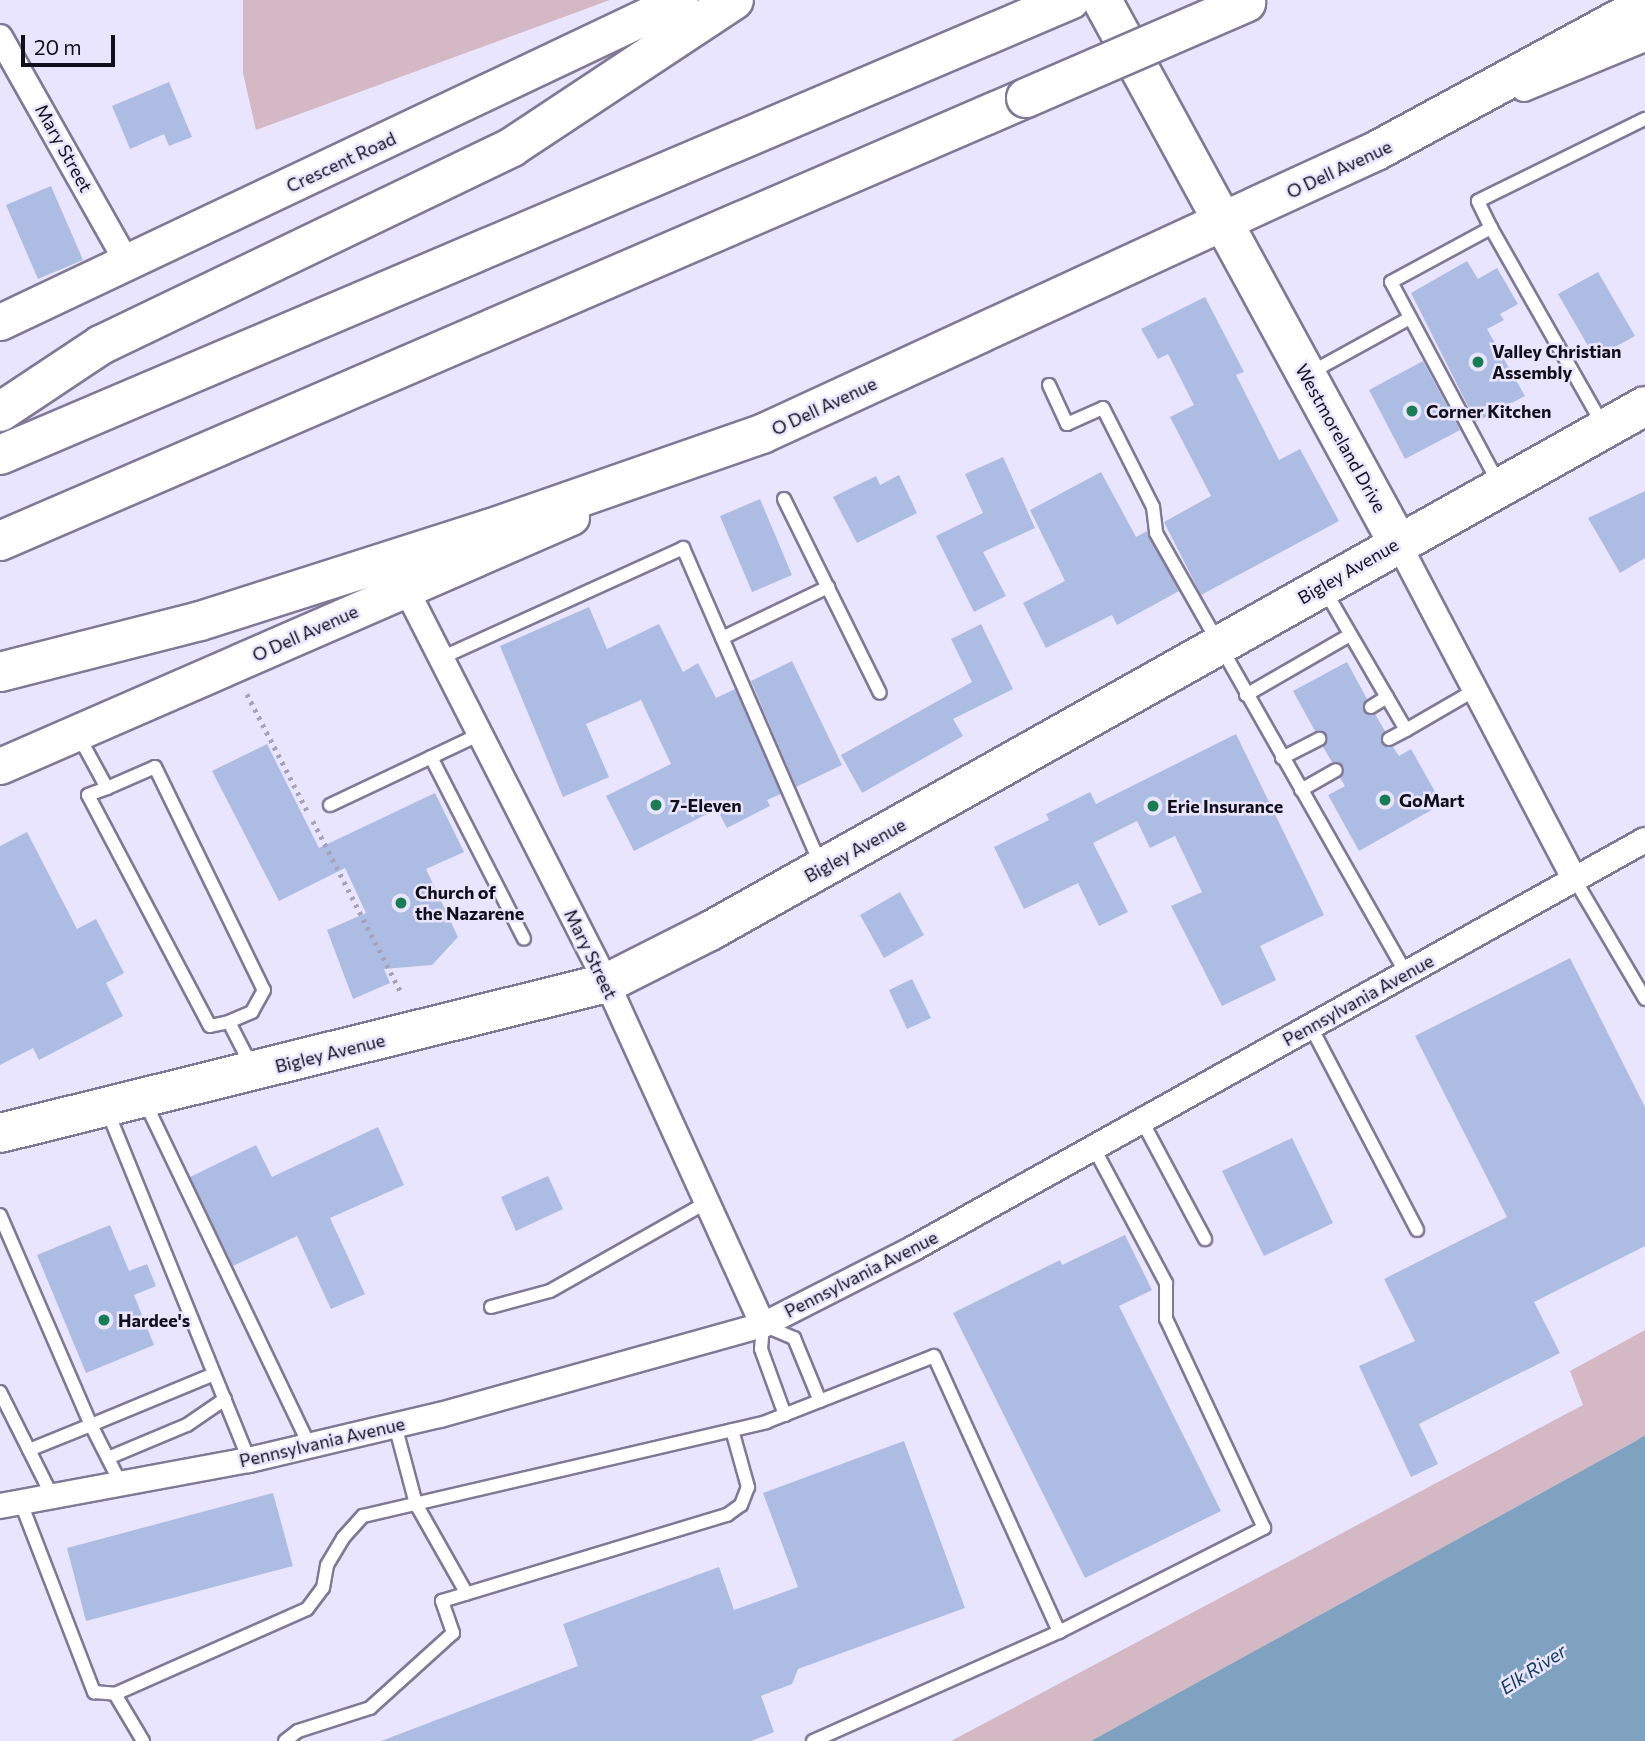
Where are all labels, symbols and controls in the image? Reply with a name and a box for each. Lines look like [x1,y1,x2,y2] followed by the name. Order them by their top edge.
[24,21,119,65] scale bar
[34,34,82,59] text: 20 m
[31,100,97,196] street label: Mary Street
[283,127,399,197] street label: Crescent Road
[1283,135,1395,203] street label: O Dell Avenue
[1492,341,1622,384] place label: Valley Christian Assembly
[1470,354,1486,370] marker: Valley Christian Assembly
[1291,360,1391,516] street label: Westmoreland Drive
[768,372,880,440] street label: O Dell Avenue
[1426,400,1551,422] place label: Corner Kitchen
[1404,403,1420,419] marker: Corner Kitchen
[1294,533,1402,609] street label: Bigley Avenue
[249,600,361,666] street label: O Dell Avenue
[1399,789,1465,811] place label: GoMart
[1377,792,1393,808] marker: GoMart
[670,794,742,816] place label: 7-Eleven
[1167,795,1283,817] place label: Erie Insurance
[648,797,664,813] marker: 7-Eleven
[1145,798,1161,814] marker: Erie Insurance
[801,813,909,887] street label: Bigley Avenue
[415,882,524,924] place label: Church of the Nazarene
[393,895,409,911] marker: Church of the Nazarene
[560,906,622,1002] street label: Mary Street
[1279,950,1437,1050] street label: Pennsylvania Avenue
[273,1029,387,1077] street label: Bigley Avenue
[781,1226,941,1322] street label: Pennsylvania Avenue
[118,1309,190,1331] place label: Hardee's
[96,1312,112,1328] marker: Hardee's
[237,1412,407,1472] street label: Pennsylvania Avenue
[1495,1639,1571,1699] water label: Elk River

